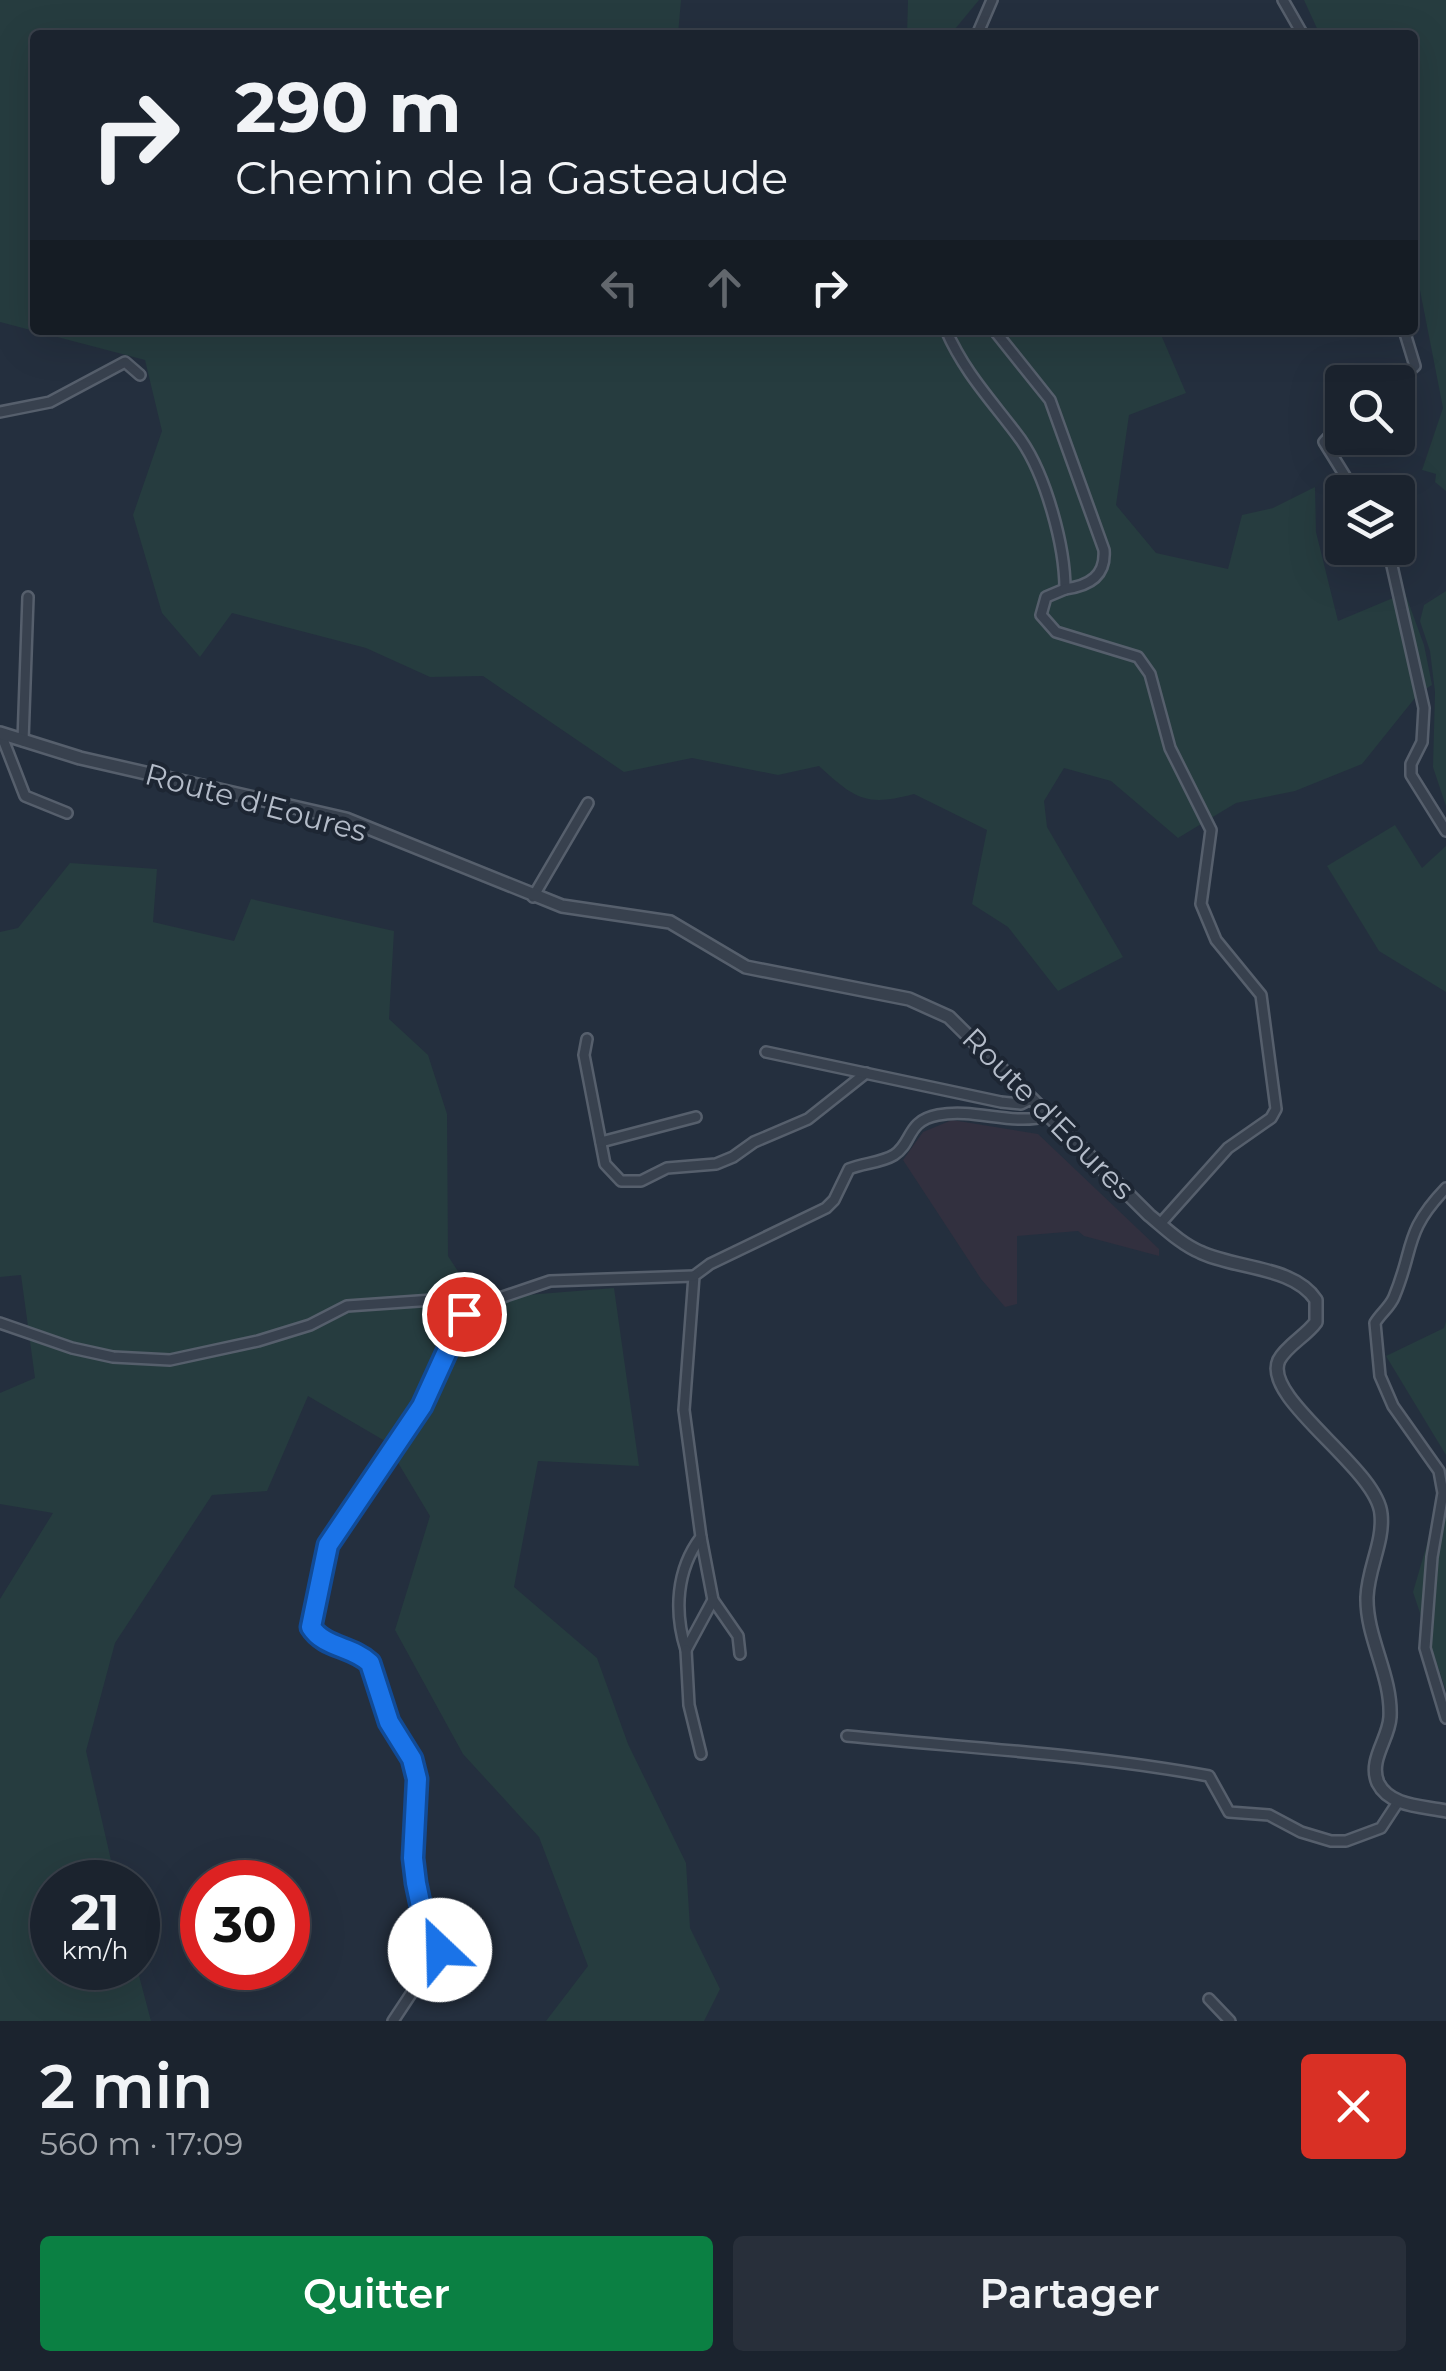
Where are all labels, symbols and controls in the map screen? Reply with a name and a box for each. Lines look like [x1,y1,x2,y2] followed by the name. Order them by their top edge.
[235,64,462,150] text: 290 m
[70,70,200,200] icon: right
[235,150,788,205] text: Chemin de la Gasteaude
[592,260,647,315] icon: left
[697,260,752,315] icon: ahead
[802,260,857,315] icon: right
[1325,365,1415,565] map controls
[1325,365,1415,455] button: search
[1325,475,1415,565] button: layers
[141,755,371,850] street label: Route d'Eoures
[955,1020,1142,1207] street label: Route d'Eoures
[422,1272,507,1357] pin
[437,1287,492,1342] icon: arrive
[180,1860,310,1990] speed limit sign: 30
[70,1882,120,1943] text: 21
[388,1898,492,2002] position arrow
[62,1935,128,1965] text: km/h
[40,2050,213,2123] text: 2 min
[1301,2054,1406,2159] button: close
[40,2124,243,2163] text: 560 m · 17:09
[40,2236,713,2351] button: Quitter
[733,2236,1406,2351] button: Partager

